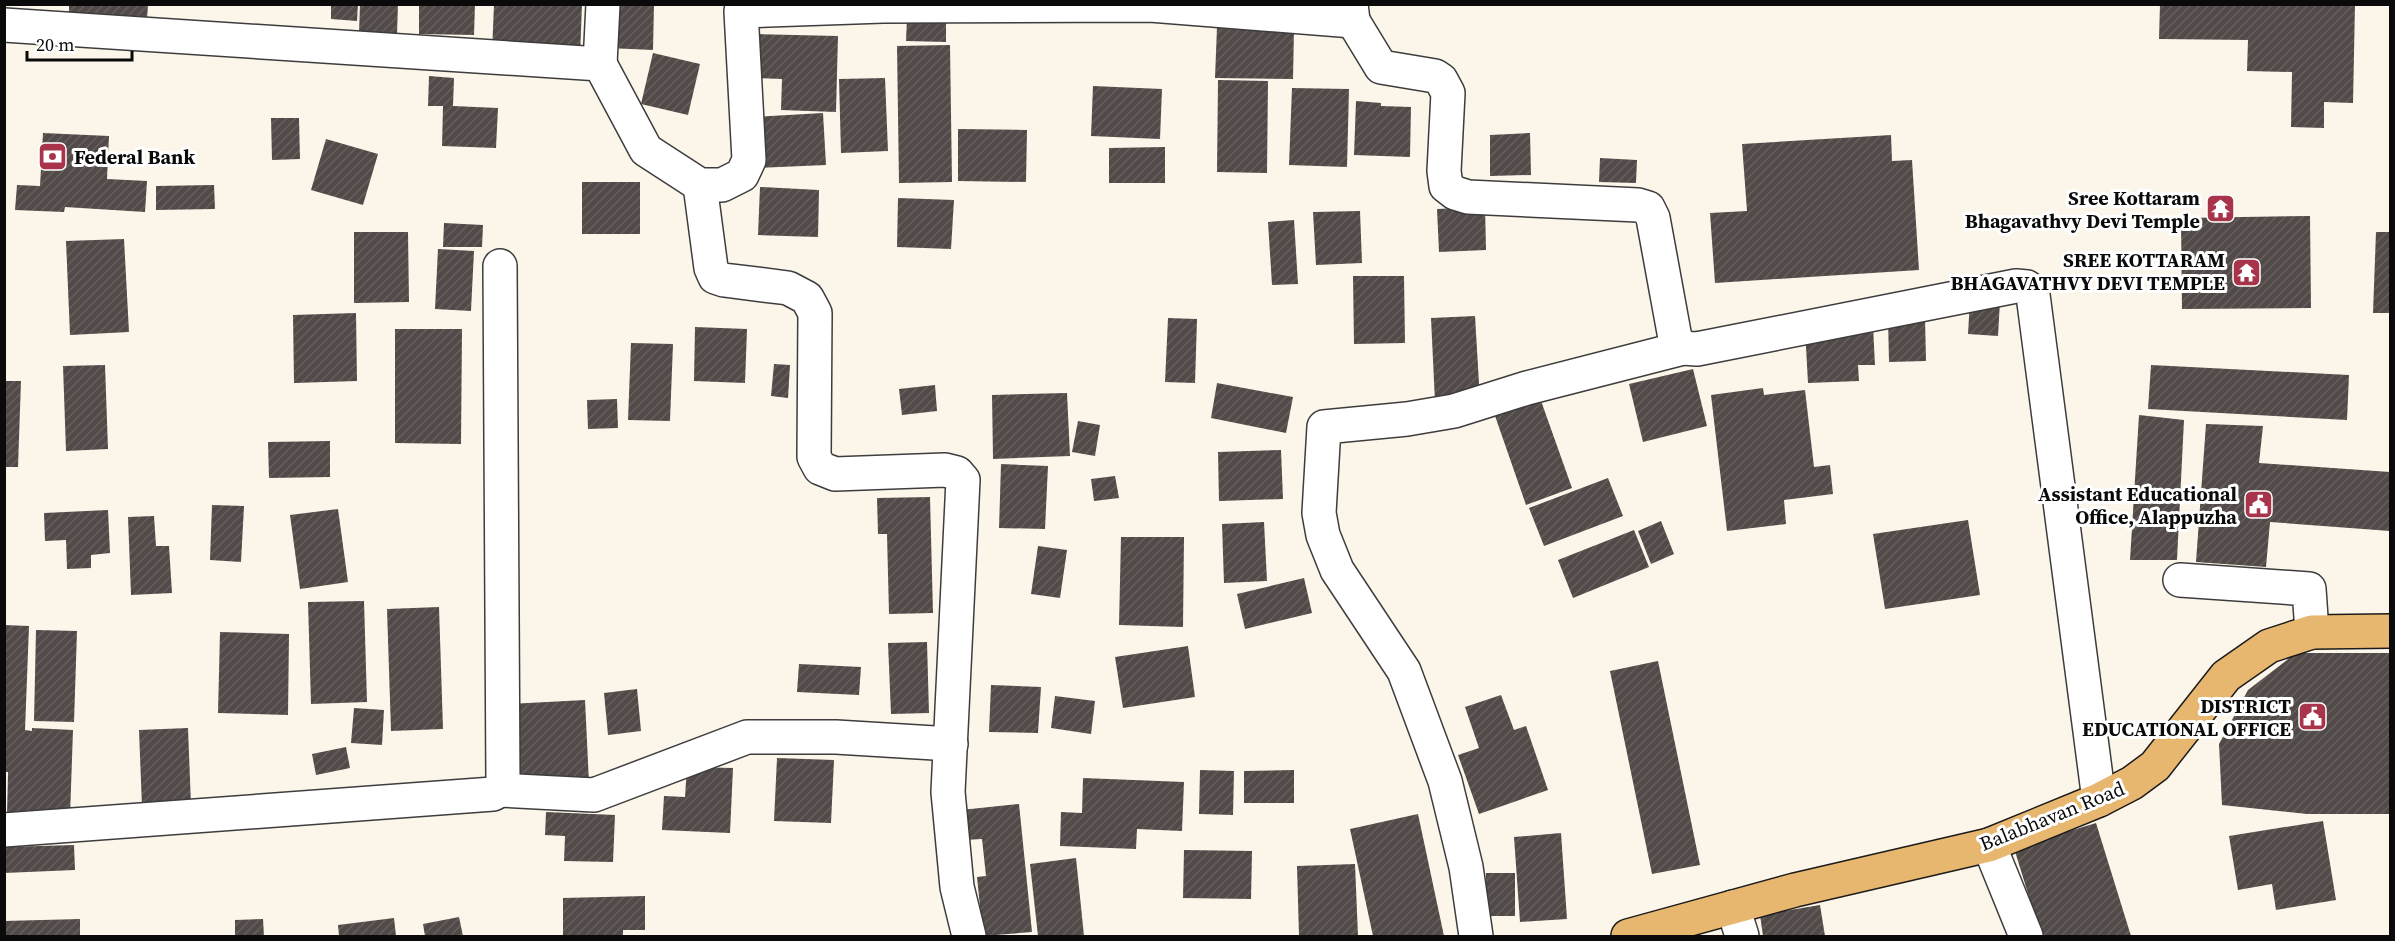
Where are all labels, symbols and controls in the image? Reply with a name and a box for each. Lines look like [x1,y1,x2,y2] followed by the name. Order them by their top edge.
[27,24,132,62] scale bar
[36,32,74,57] text: 20 m
[37,141,69,173] bank icon: Federal Bank
[74,143,195,171] place label: Federal Bank
[1965,184,2200,235] place label: Sree Kottaram Bhagavathvy Devi Temple
[2205,193,2237,225] temple icon: Sree Kottaram Bhagavathvy Devi Temple
[1951,246,2225,297] place label: SREE KOTTARAM BHAGAVATHVY DEVI TEMPLE
[2230,256,2262,288] temple icon: SREE KOTTARAM BHAGAVATHVY DEVI TEMPLE
[2038,480,2237,531] place label: Assistant Educational Office, Alappuzha
[2242,489,2274,521] public building icon: Assistant Educational Office, Alappuzha
[2082,692,2291,743] place label: DISTRICT EDUCATIONAL OFFICE
[2296,701,2328,733] public building icon: DISTRICT EDUCATIONAL OFFICE
[1975,774,2129,858] street label: Balabhavan Road

